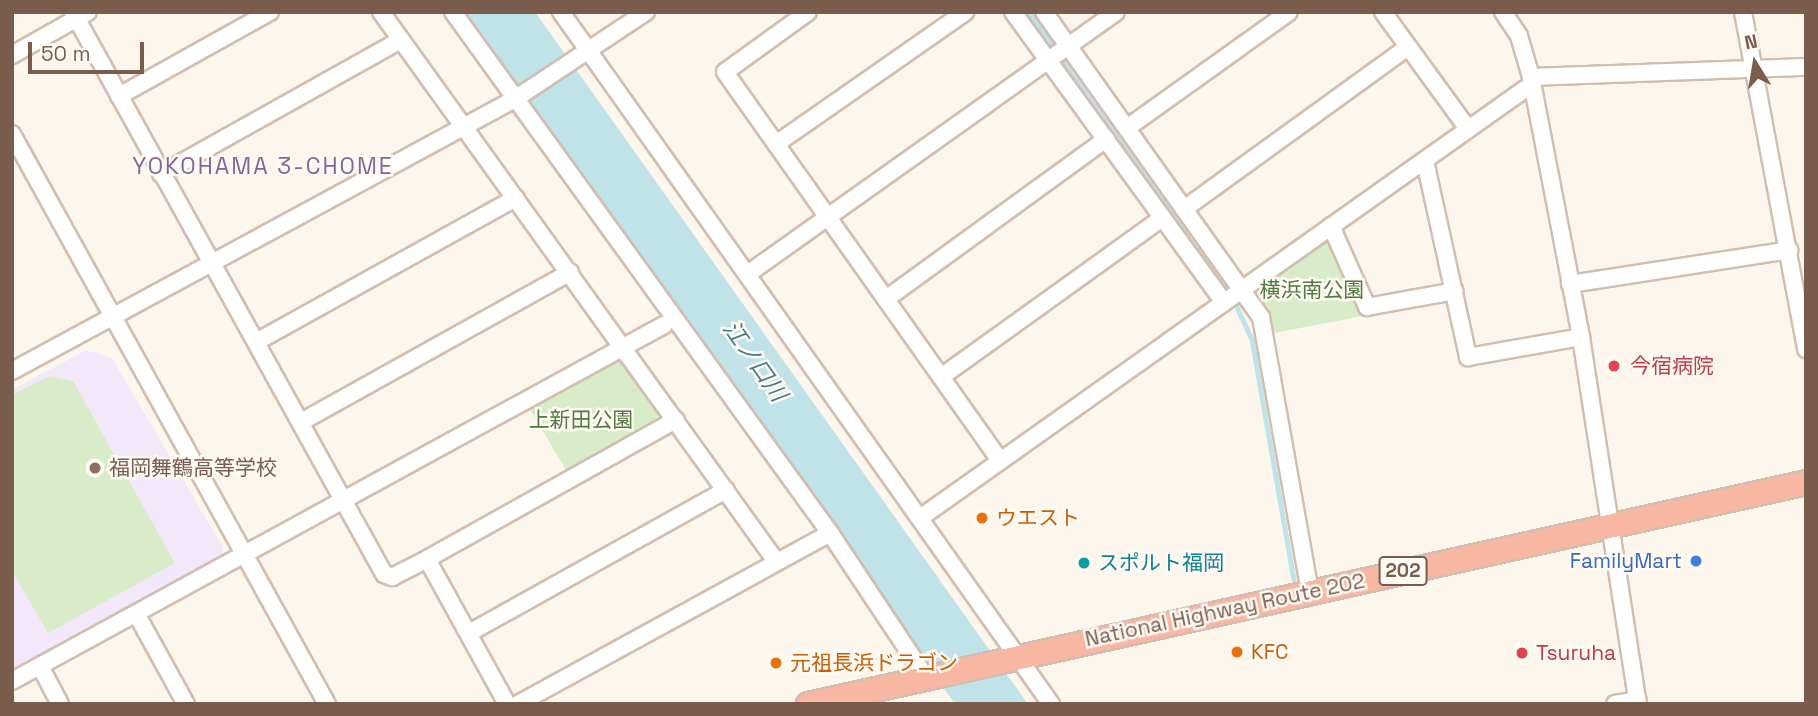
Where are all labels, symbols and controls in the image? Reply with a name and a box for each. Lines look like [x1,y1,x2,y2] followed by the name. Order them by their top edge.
[32,28,147,72] scale bar
[1720,28,1790,98] north arrow
[1742,28,1760,55] text: N
[41,40,91,67] text: 50 m
[134,152,392,180] district label: YOKOHAMA 3-CHOME
[1260,277,1364,303] park label: 横浜南公園
[717,315,793,407] water label: 江ノ口川
[1630,353,1714,379] place label: 今宿病院
[1604,356,1624,376] marker: 今宿病院
[529,407,633,433] park label: 上新田公園
[109,455,277,481] place label: 福岡舞鶴高等学校
[87,460,103,476] marker: 福岡舞鶴高等学校
[996,505,1080,531] place label: ウエスト
[974,510,990,526] marker: ウエスト
[1570,548,1682,574] place label: FamilyMart
[1098,550,1224,576] place label: スポルト福岡
[1688,553,1704,569] marker: FamilyMart
[1076,555,1092,571] marker: スポルト福岡
[1378,556,1428,586] road number: 202
[1083,568,1367,652] street label: National Highway Route 202
[1251,639,1288,665] place label: KFC
[1536,640,1616,666] place label: Tsuruha
[1229,644,1245,660] marker: KFC
[1514,645,1530,661] marker: Tsuruha
[790,650,958,676] place label: 元祖長浜ドラゴン
[768,655,784,671] marker: 元祖長浜ドラゴン

